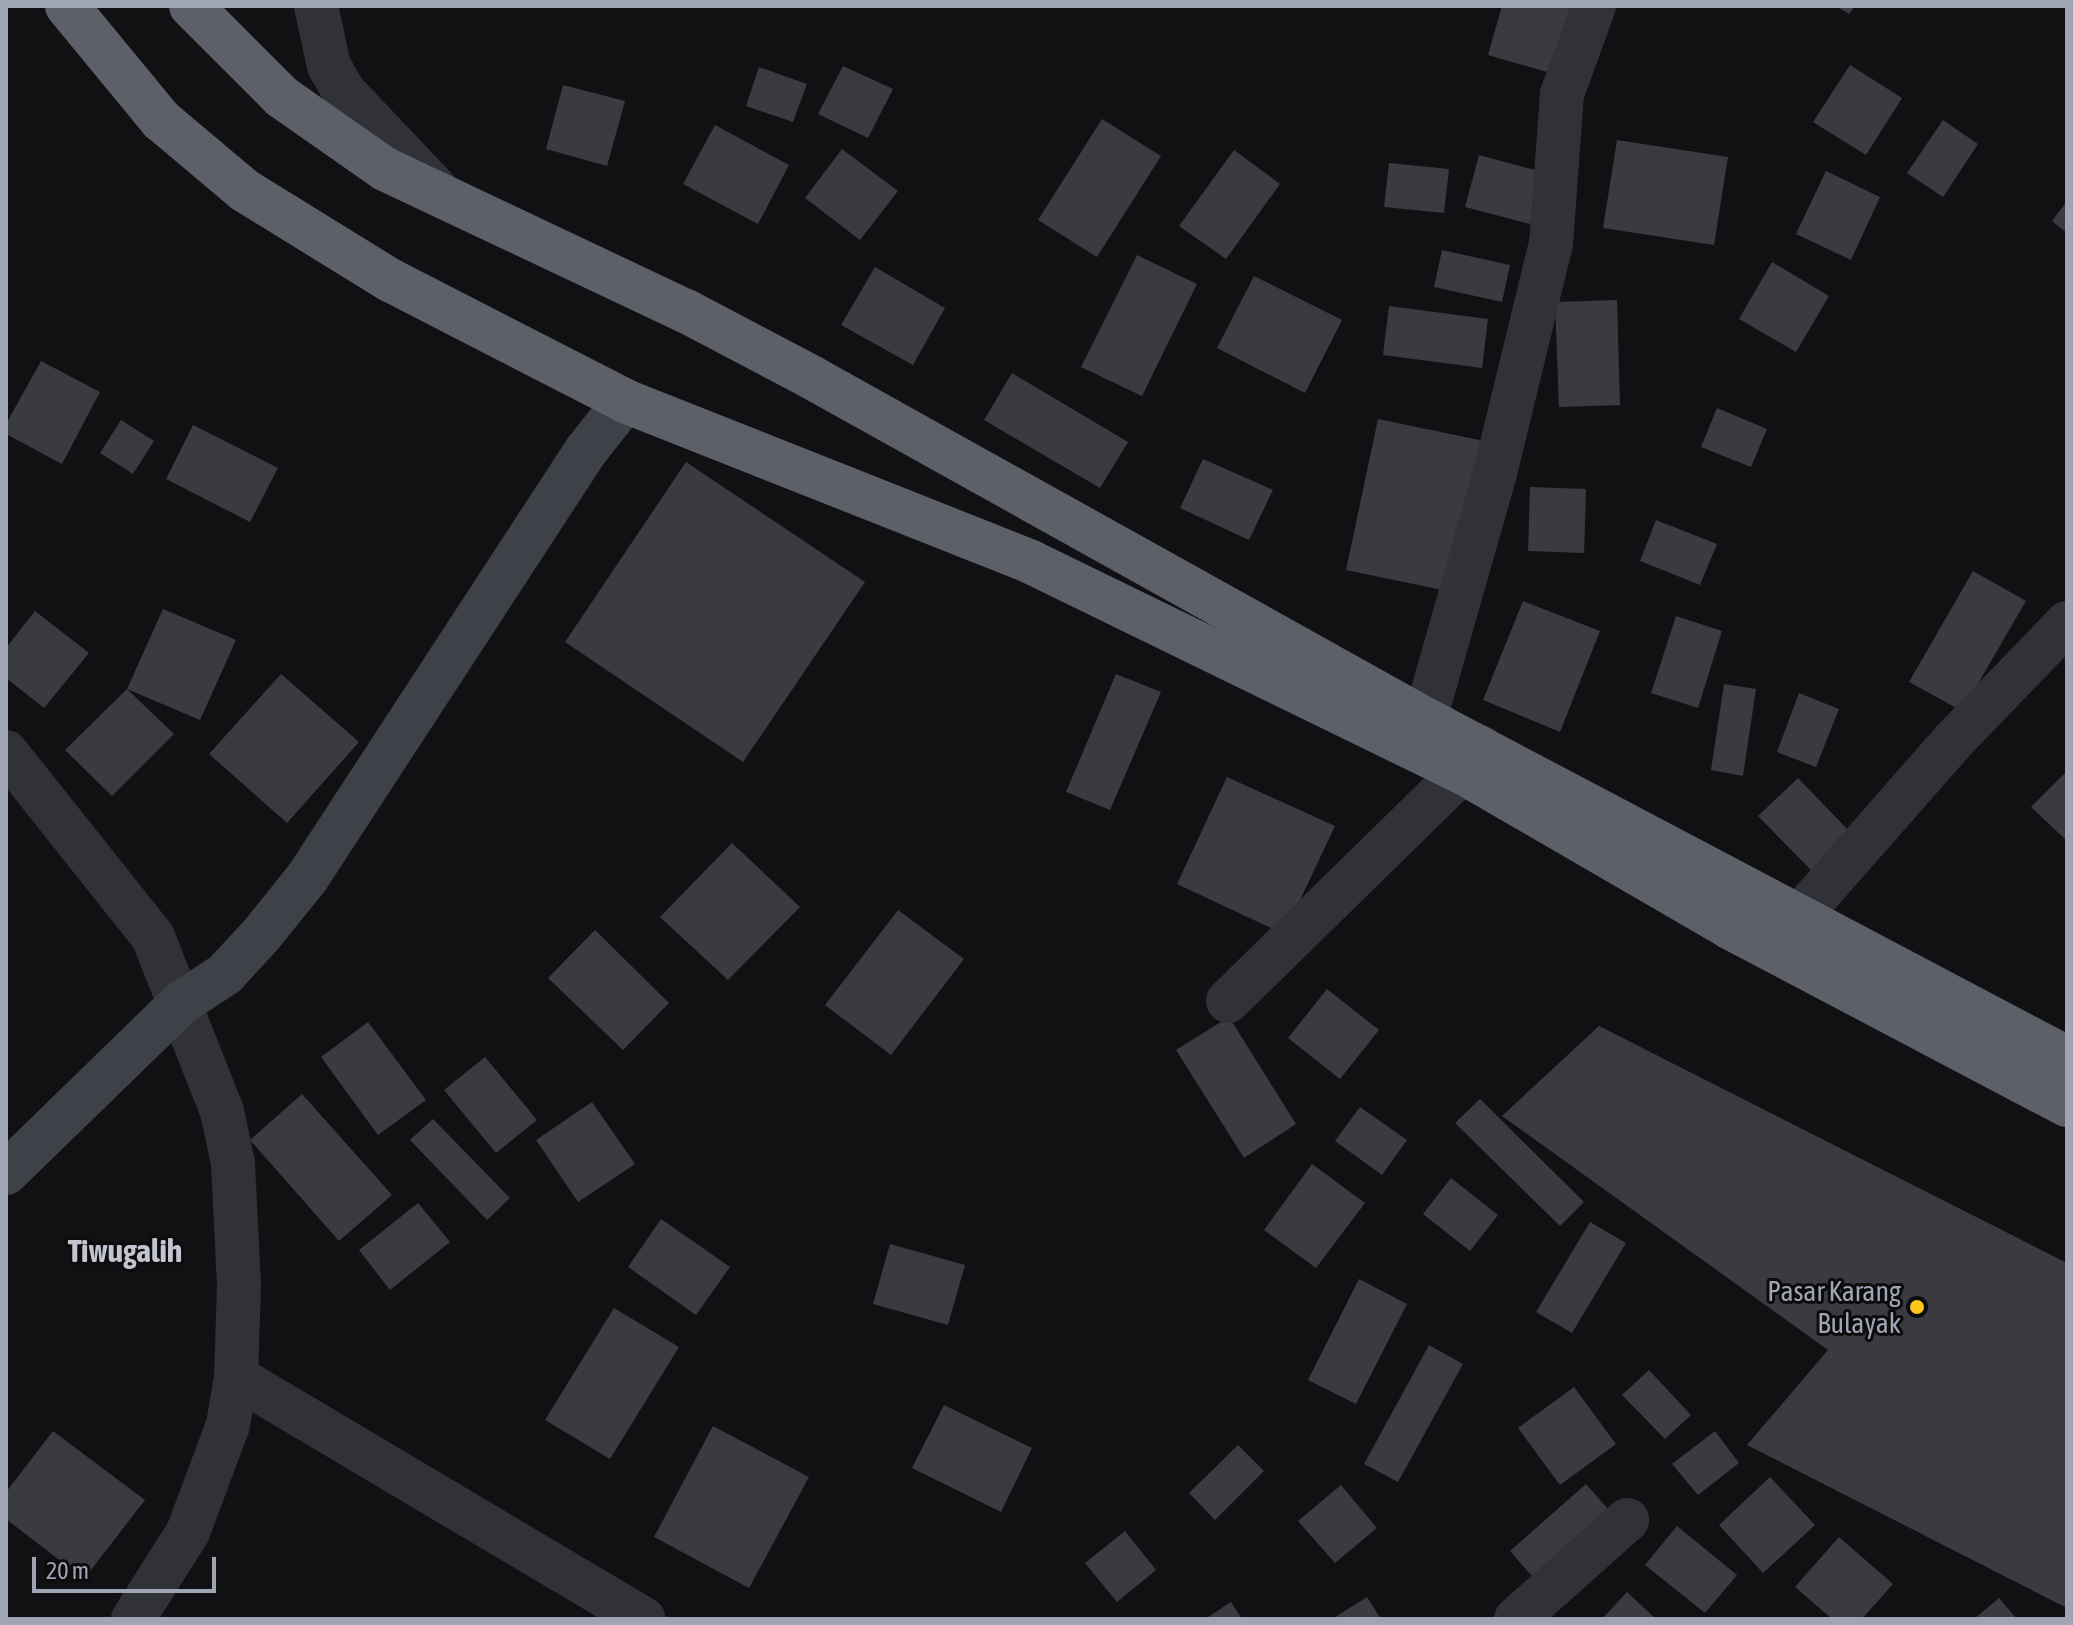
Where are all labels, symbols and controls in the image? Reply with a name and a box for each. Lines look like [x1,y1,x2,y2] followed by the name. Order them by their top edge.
[68,1232,182,1270] district label: Tiwugalih
[1767,1274,1901,1340] place label: Pasar Karang Bulayak
[1908,1298,1926,1316] marker: Pasar Karang Bulayak
[36,1541,220,1591] scale bar
[46,1557,89,1584] text: 20 m

